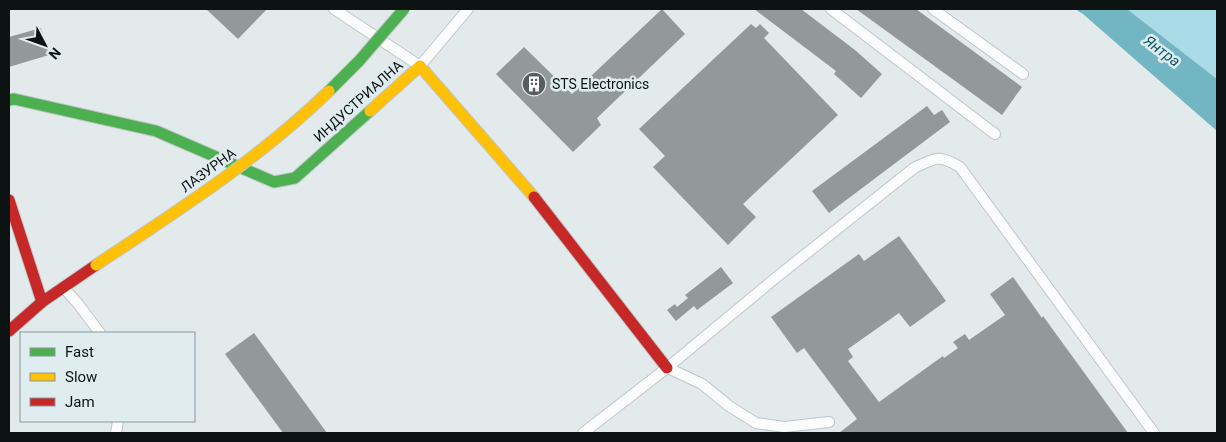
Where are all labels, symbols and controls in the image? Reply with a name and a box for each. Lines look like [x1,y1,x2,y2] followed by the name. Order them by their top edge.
[20,20,70,70] north arrow
[1140,31,1184,70] water label: Янтра
[46,45,64,63] text: N
[310,57,406,145] street label: ИНДУСТРИАЛНА
[521,71,547,97] building icon: STS Electronics
[552,76,649,92] place label: STS Electronics
[177,145,239,195] street label: ЛАЗУРНА
[20,332,195,422] legend
[65,343,94,361] text: Fast
[65,368,97,386] text: Slow
[65,393,95,411] text: Jam

